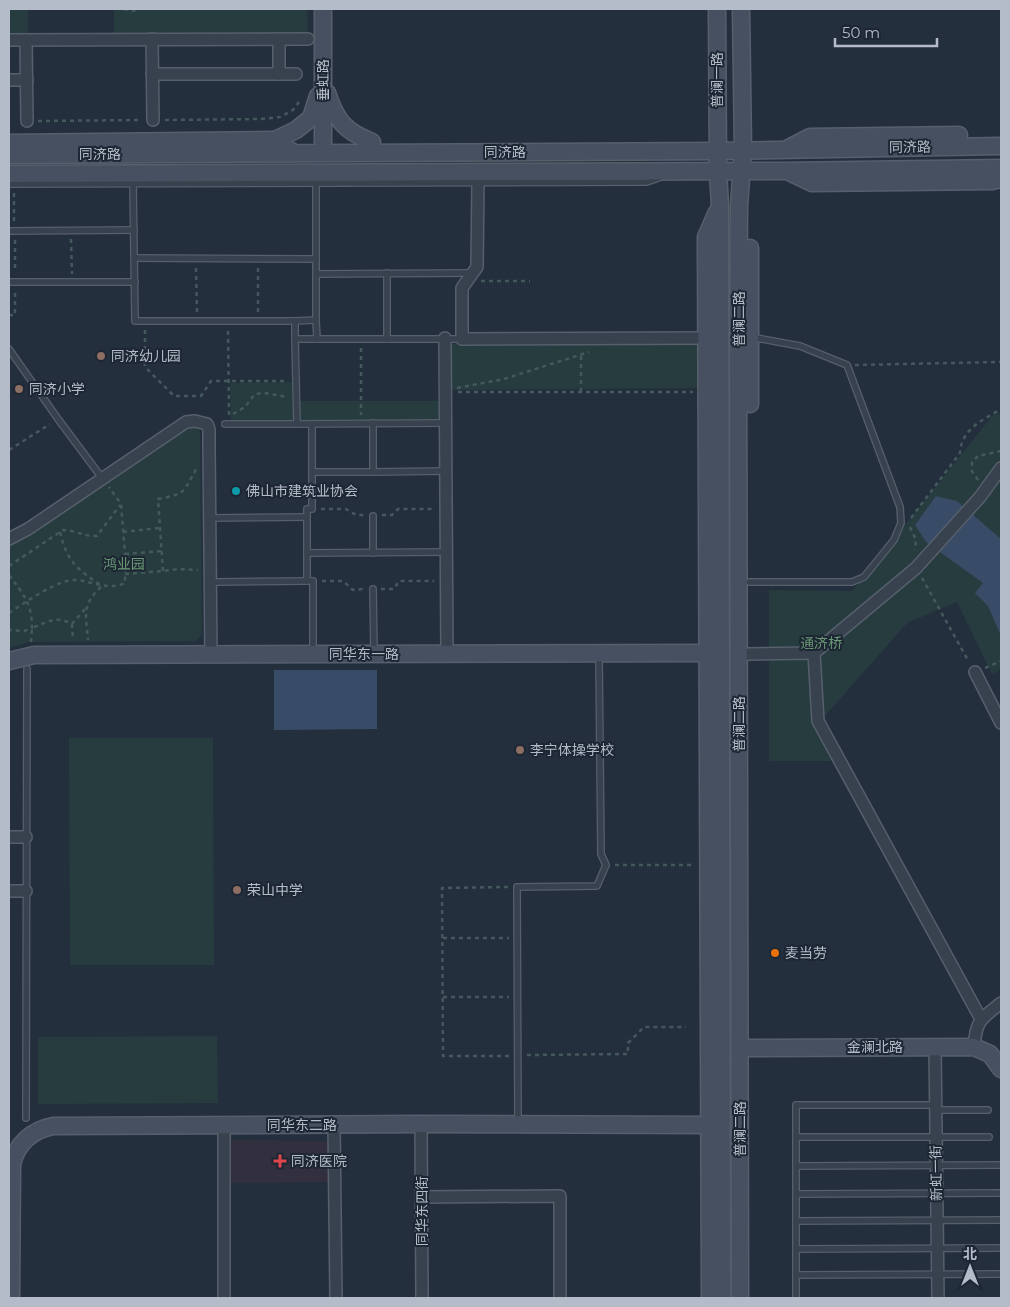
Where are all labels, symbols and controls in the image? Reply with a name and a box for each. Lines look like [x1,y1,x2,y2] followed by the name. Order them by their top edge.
[835,15,938,47] scale bar
[842,23,880,42] text: 50 m
[708,52,726,108] street label: 普澜一路
[314,59,332,101] street label: 垂虹路
[889,138,931,156] street label: 同济路
[484,143,526,161] street label: 同济路
[79,145,121,163] street label: 同济路
[730,291,748,347] street label: 普澜二路
[111,347,181,365] place label: 同济幼儿园
[95,350,107,362] marker: 同济幼儿园
[29,380,85,398] place label: 同济小学
[13,383,25,395] marker: 同济小学
[246,482,358,500] place label: 佛山市建筑业协会
[230,485,242,497] marker: 佛山市建筑业协会
[103,555,145,573] park label: 鸿业园
[800,634,842,652] park label: 通济桥
[329,645,399,663] street label: 同华东一路
[730,696,748,752] street label: 普澜二路
[530,741,614,759] place label: 李宁体操学校
[514,744,526,756] marker: 李宁体操学校
[247,881,303,899] place label: 荣山中学
[231,884,243,896] marker: 荣山中学
[785,944,827,962] place label: 麦当劳
[769,947,781,959] marker: 麦当劳
[847,1038,903,1056] street label: 金澜北路
[731,1101,749,1157] street label: 普澜二路
[267,1116,337,1134] street label: 同华东二路
[927,1145,945,1201] street label: 新虹一街
[291,1152,347,1170] place label: 同济医院
[273,1154,287,1168] marker: 同济医院
[413,1176,431,1246] street label: 同华东四街
[945,1242,995,1292] north arrow
[963,1245,977,1263] text: 北

